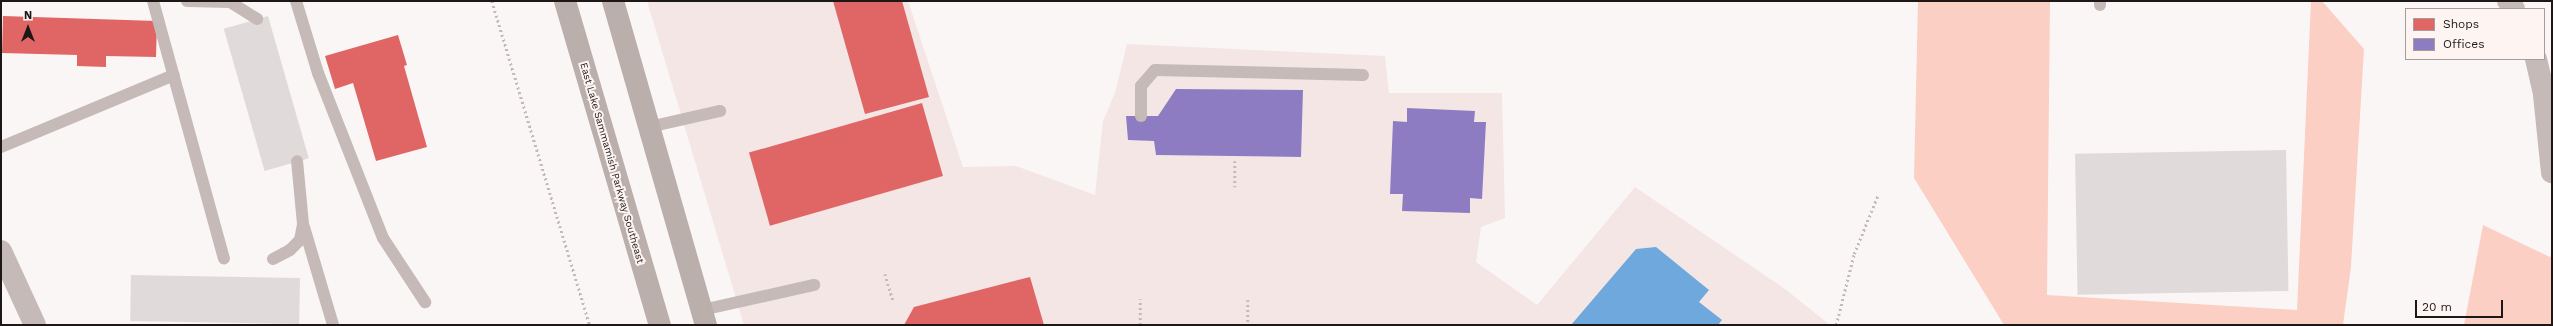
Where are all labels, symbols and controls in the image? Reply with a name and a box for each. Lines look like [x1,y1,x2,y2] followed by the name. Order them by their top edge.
[8,8,48,48] north arrow
[2405,8,2545,60] legend
[24,9,32,22] text: N
[2443,17,2479,31] text: Shops
[2443,37,2485,51] text: Offices
[577,61,647,265] street label: East Lake Sammamish Parkway Southeast
[2417,292,2505,318] scale bar
[2422,300,2452,314] text: 20 m

